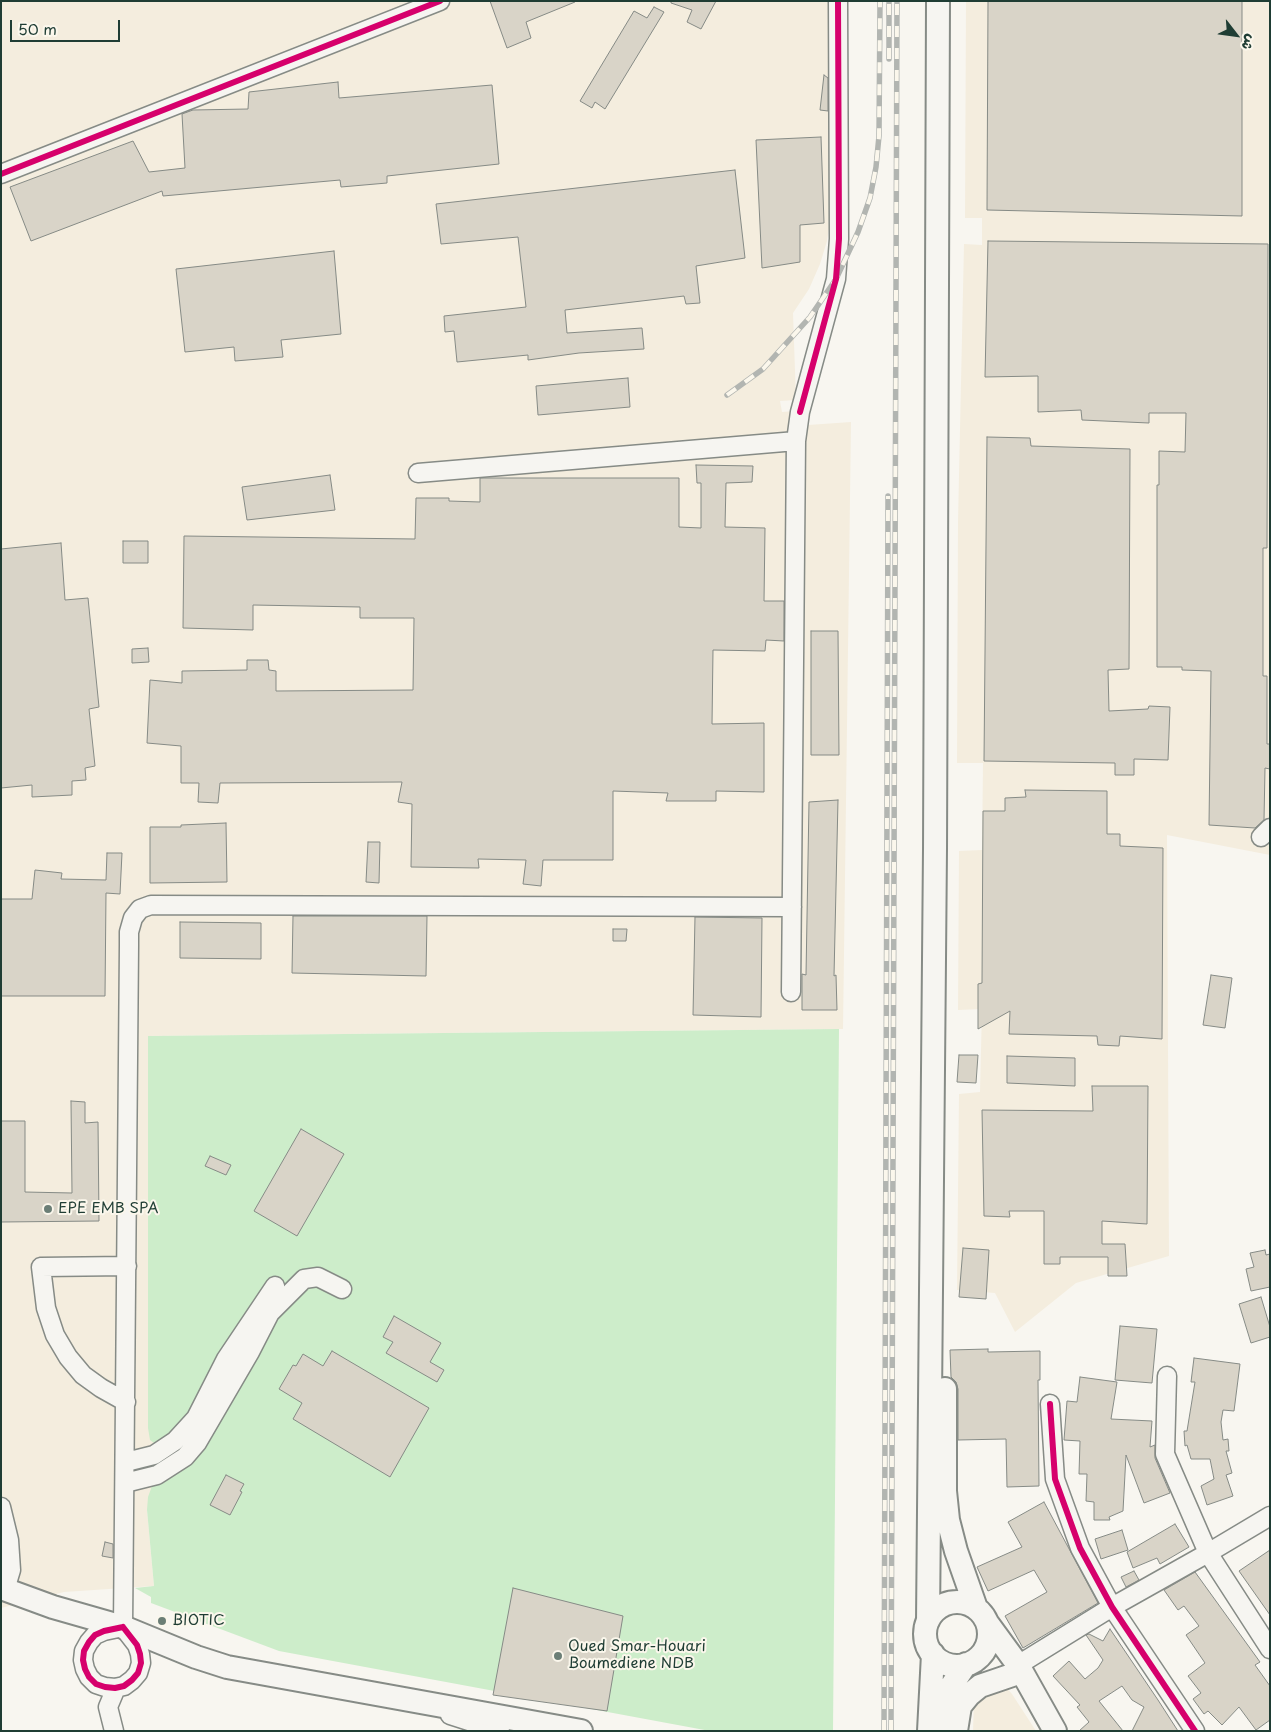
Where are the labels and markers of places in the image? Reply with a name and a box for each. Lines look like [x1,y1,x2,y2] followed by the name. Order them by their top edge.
[58,1200,159,1218] place label: EPE EMB SPA
[42,1203,54,1215] marker: EPE EMB SPA
[172,1612,225,1630] place label: BIOTIC
[156,1615,168,1627] marker: BIOTIC
[568,1638,706,1673] place label: Oued Smar-Houari Boumediene NDB
[552,1650,564,1662] marker: Oued Smar-Houari Boumediene NDB

